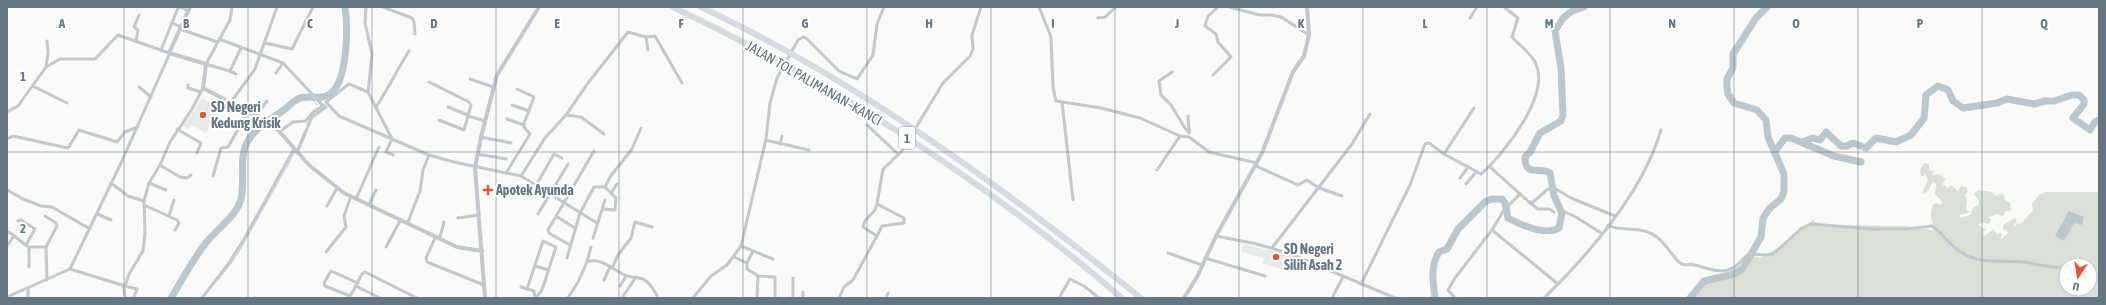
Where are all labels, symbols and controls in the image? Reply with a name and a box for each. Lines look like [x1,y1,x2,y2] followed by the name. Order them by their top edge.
[58,16,66,31] text: A
[183,16,190,31] text: B
[307,16,313,31] text: C
[430,16,438,31] text: D
[554,16,560,31] text: E
[678,16,684,31] text: F
[802,16,809,31] text: G
[925,16,933,31] text: H
[1051,16,1055,31] text: I
[1174,16,1179,31] text: J
[1298,16,1305,31] text: K
[1422,16,1428,31] text: L
[1545,16,1554,31] text: M
[1668,16,1676,31] text: N
[1792,16,1800,31] text: O
[1917,16,1924,31] text: P
[2040,16,2048,31] text: Q
[743,37,885,129] street label: JALAN TOL PALIMANAN–KANCI
[20,69,26,84] text: 1
[211,99,281,131] place label: SD Negeri Kedung Krisik
[198,110,208,120] marker: SD Negeri Kedung Krisik
[899,127,915,149] road number: 1
[495,182,574,198] place label: Apotek Ayunda
[483,185,493,195] marker: Apotek Ayunda
[20,221,26,236] text: 2
[1284,241,1343,273] place label: SD Negeri Silih Asah 2
[1271,252,1281,262] marker: SD Negeri Silih Asah 2
[2058,257,2098,297] north arrow
[2071,280,2080,293] text: U

